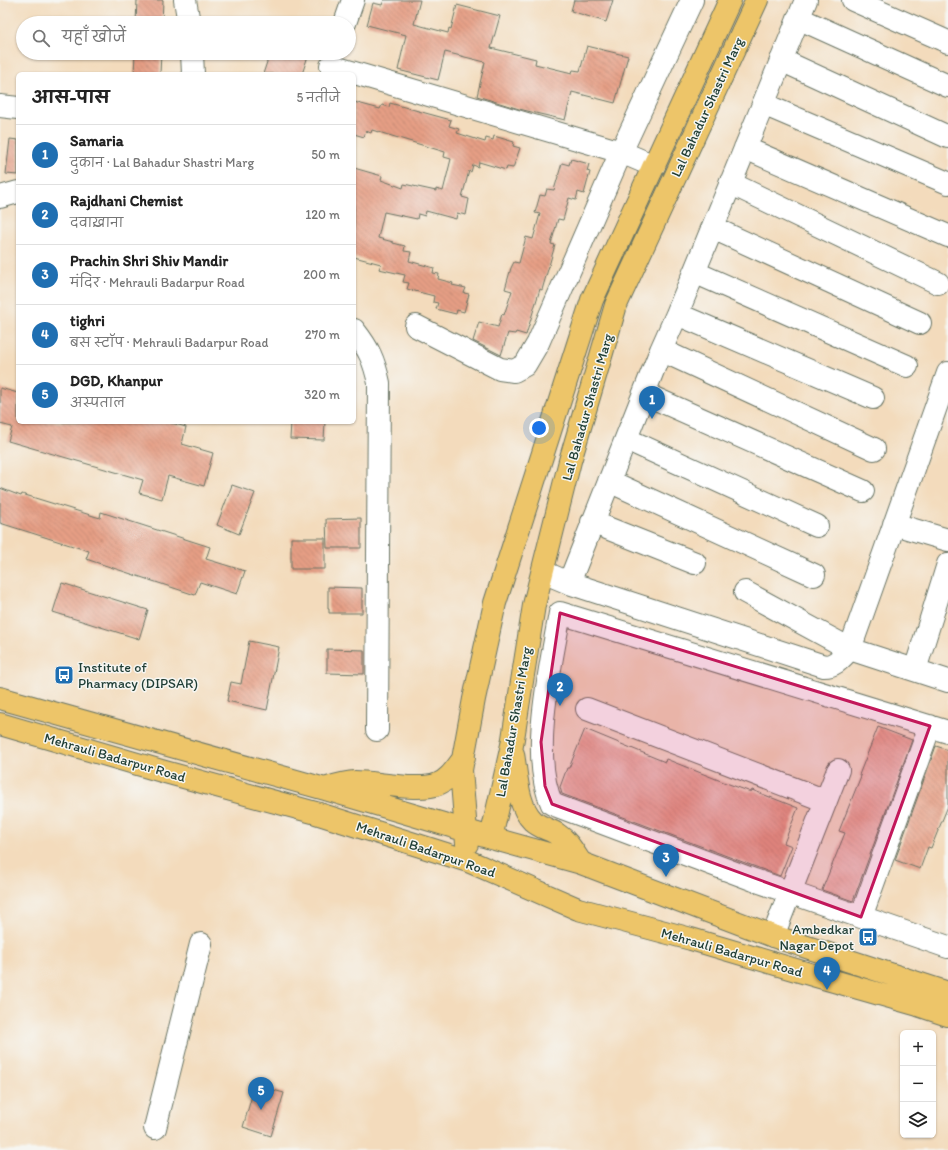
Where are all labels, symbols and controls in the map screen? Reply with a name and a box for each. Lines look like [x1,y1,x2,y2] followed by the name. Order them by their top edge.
[16,16,356,60] search box
[30,27,52,49] icon: search
[62,28,126,46] text: यहाँ खोजें
[668,34,748,180] street label: Lal Bahadur Shastri Marg
[32,87,110,107] text: आस-पास
[297,90,340,105] text: 5 नतीजे
[70,132,124,150] text: Samaria
[42,147,48,162] text: 1
[311,147,340,162] text: 50 m
[70,155,254,170] text: दुकान · Lal Bahadur Shastri Marg
[70,192,183,210] text: Rajdhani Chemist
[42,207,48,222] text: 2
[305,207,340,222] text: 120 m
[70,215,123,230] text: दवाख़ाना
[70,252,228,270] text: Prachin Shri Shiv Mandir
[41,267,49,282] text: 3
[303,267,340,282] text: 200 m
[70,275,245,290] text: मंदिर · Mehrauli Badarpur Road
[70,312,105,330] text: tighri
[41,327,49,342] text: 4
[305,327,340,342] text: 270 m
[558,331,617,483] street label: Lal Bahadur Shastri Marg
[70,335,268,350] text: बस स्टॉप · Mehrauli Badarpur Road
[70,372,163,390] text: DGD, Khanpur
[639,386,665,419] pin: 1
[42,387,48,402] text: 5
[304,387,340,402] text: 320 m
[70,395,125,410] text: अस्पताल
[529,418,549,438] your location
[492,645,535,799] street label: Lal Bahadur Shastri Marg
[78,659,198,692] place label: Institute of Pharmacy (DIPSAR)
[53,664,75,686] bus stop icon: Institute of Pharmacy (DIPSAR)
[547,673,573,706] pin: 2
[42,729,188,786] street label: Mehrauli Badarpur Road
[354,818,498,881] street label: Mehrauli Badarpur Road
[653,844,679,877] pin: 3
[779,921,855,954] place label: Ambedkar Nagar Depot
[659,924,805,981] street label: Mehrauli Badarpur Road
[857,926,879,948] bus stop icon: Ambedkar Nagar Depot
[814,957,840,990] pin: 4
[900,1030,936,1138] map controls
[900,1030,936,1066] button: +
[900,1066,936,1102] button: −
[248,1077,274,1110] pin: 5
[900,1102,936,1138] button: layers

